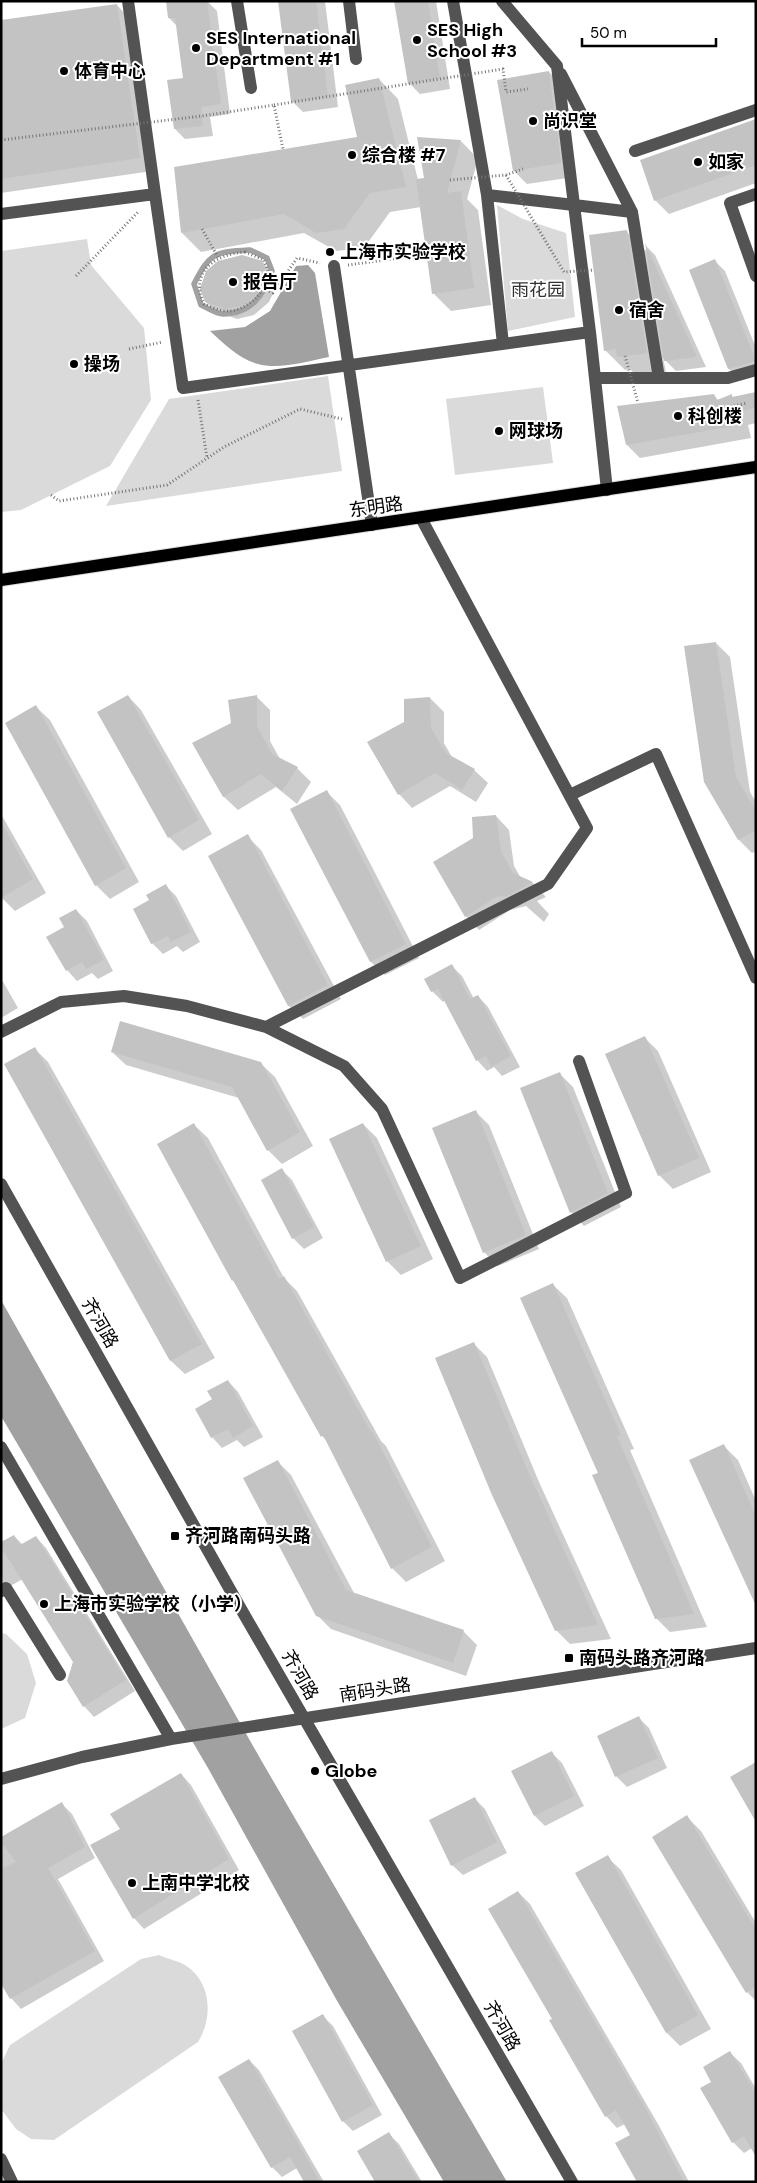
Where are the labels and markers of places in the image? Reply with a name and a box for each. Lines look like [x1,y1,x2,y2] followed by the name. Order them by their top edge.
[427,18,517,63] place label: SES High School #3
[206,26,356,71] place label: SES International Department #1
[411,34,423,46] marker: SES High School #3
[190,42,202,54] marker: SES International Department #1
[74,59,146,83] place label: 体育中心
[58,65,70,77] marker: 体育中心
[543,109,597,133] place label: 尚识堂
[527,115,539,127] marker: 尚识堂
[362,143,446,167] place label: 综合楼 #7
[346,149,358,161] marker: 综合楼 #7
[708,150,744,174] place label: 如家
[692,156,704,168] marker: 如家
[340,240,466,264] place label: 上海市实验学校
[324,246,336,258] marker: 上海市实验学校
[243,270,297,294] place label: 报告厅
[227,276,239,288] marker: 报告厅
[629,298,665,322] place label: 宿舍
[613,304,625,316] marker: 宿舍
[84,352,120,376] place label: 操场
[68,358,80,370] marker: 操场
[688,404,742,428] place label: 科创楼
[672,410,684,422] marker: 科创楼
[509,419,563,443] place label: 网球场
[493,425,505,437] marker: 网球场
[185,1524,311,1548] place label: 齐河路南码头路
[169,1530,181,1542] marker: 齐河路南码头路
[54,1592,252,1616] place label: 上海市实验学校（小学）
[38,1598,50,1610] marker: 上海市实验学校（小学）
[579,1646,705,1670] place label: 南码头路齐河路
[563,1652,575,1664] marker: 南码头路齐河路
[325,1759,378,1783] place label: Globe
[309,1765,321,1777] marker: Globe
[142,1871,250,1895] place label: 上南中学北校
[126,1877,138,1889] marker: 上南中学北校

